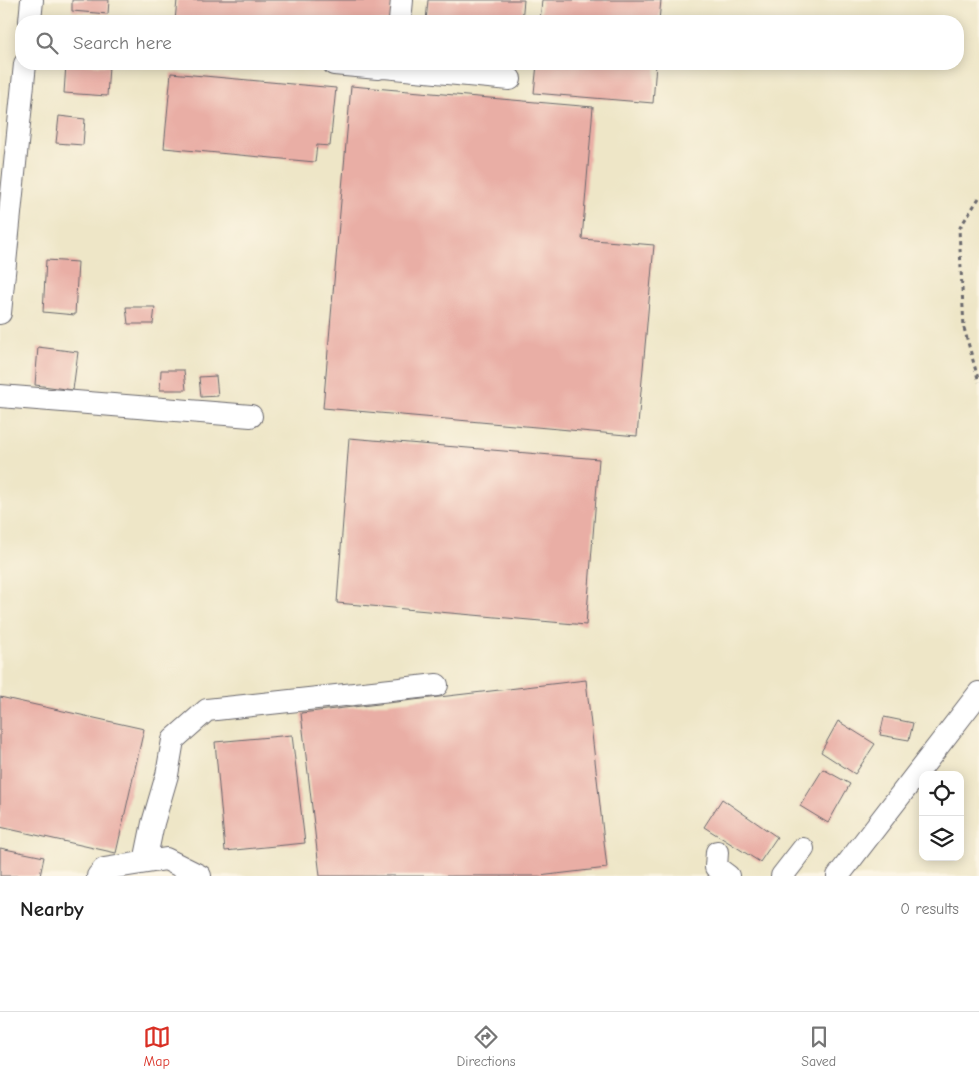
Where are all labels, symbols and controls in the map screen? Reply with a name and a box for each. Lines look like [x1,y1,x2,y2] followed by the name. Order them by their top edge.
[15,15,964,70] search box
[33,29,61,57] icon: search
[73,32,172,54] text: Search here
[919,771,964,861] map controls
[919,771,964,816] button: locate
[919,816,964,861] button: layers
[20,897,84,921] text: Nearby
[900,900,959,918] text: 0 results
[143,1023,171,1070] tab: Map
[456,1023,516,1070] tab: Directions
[801,1023,836,1070] tab: Saved

